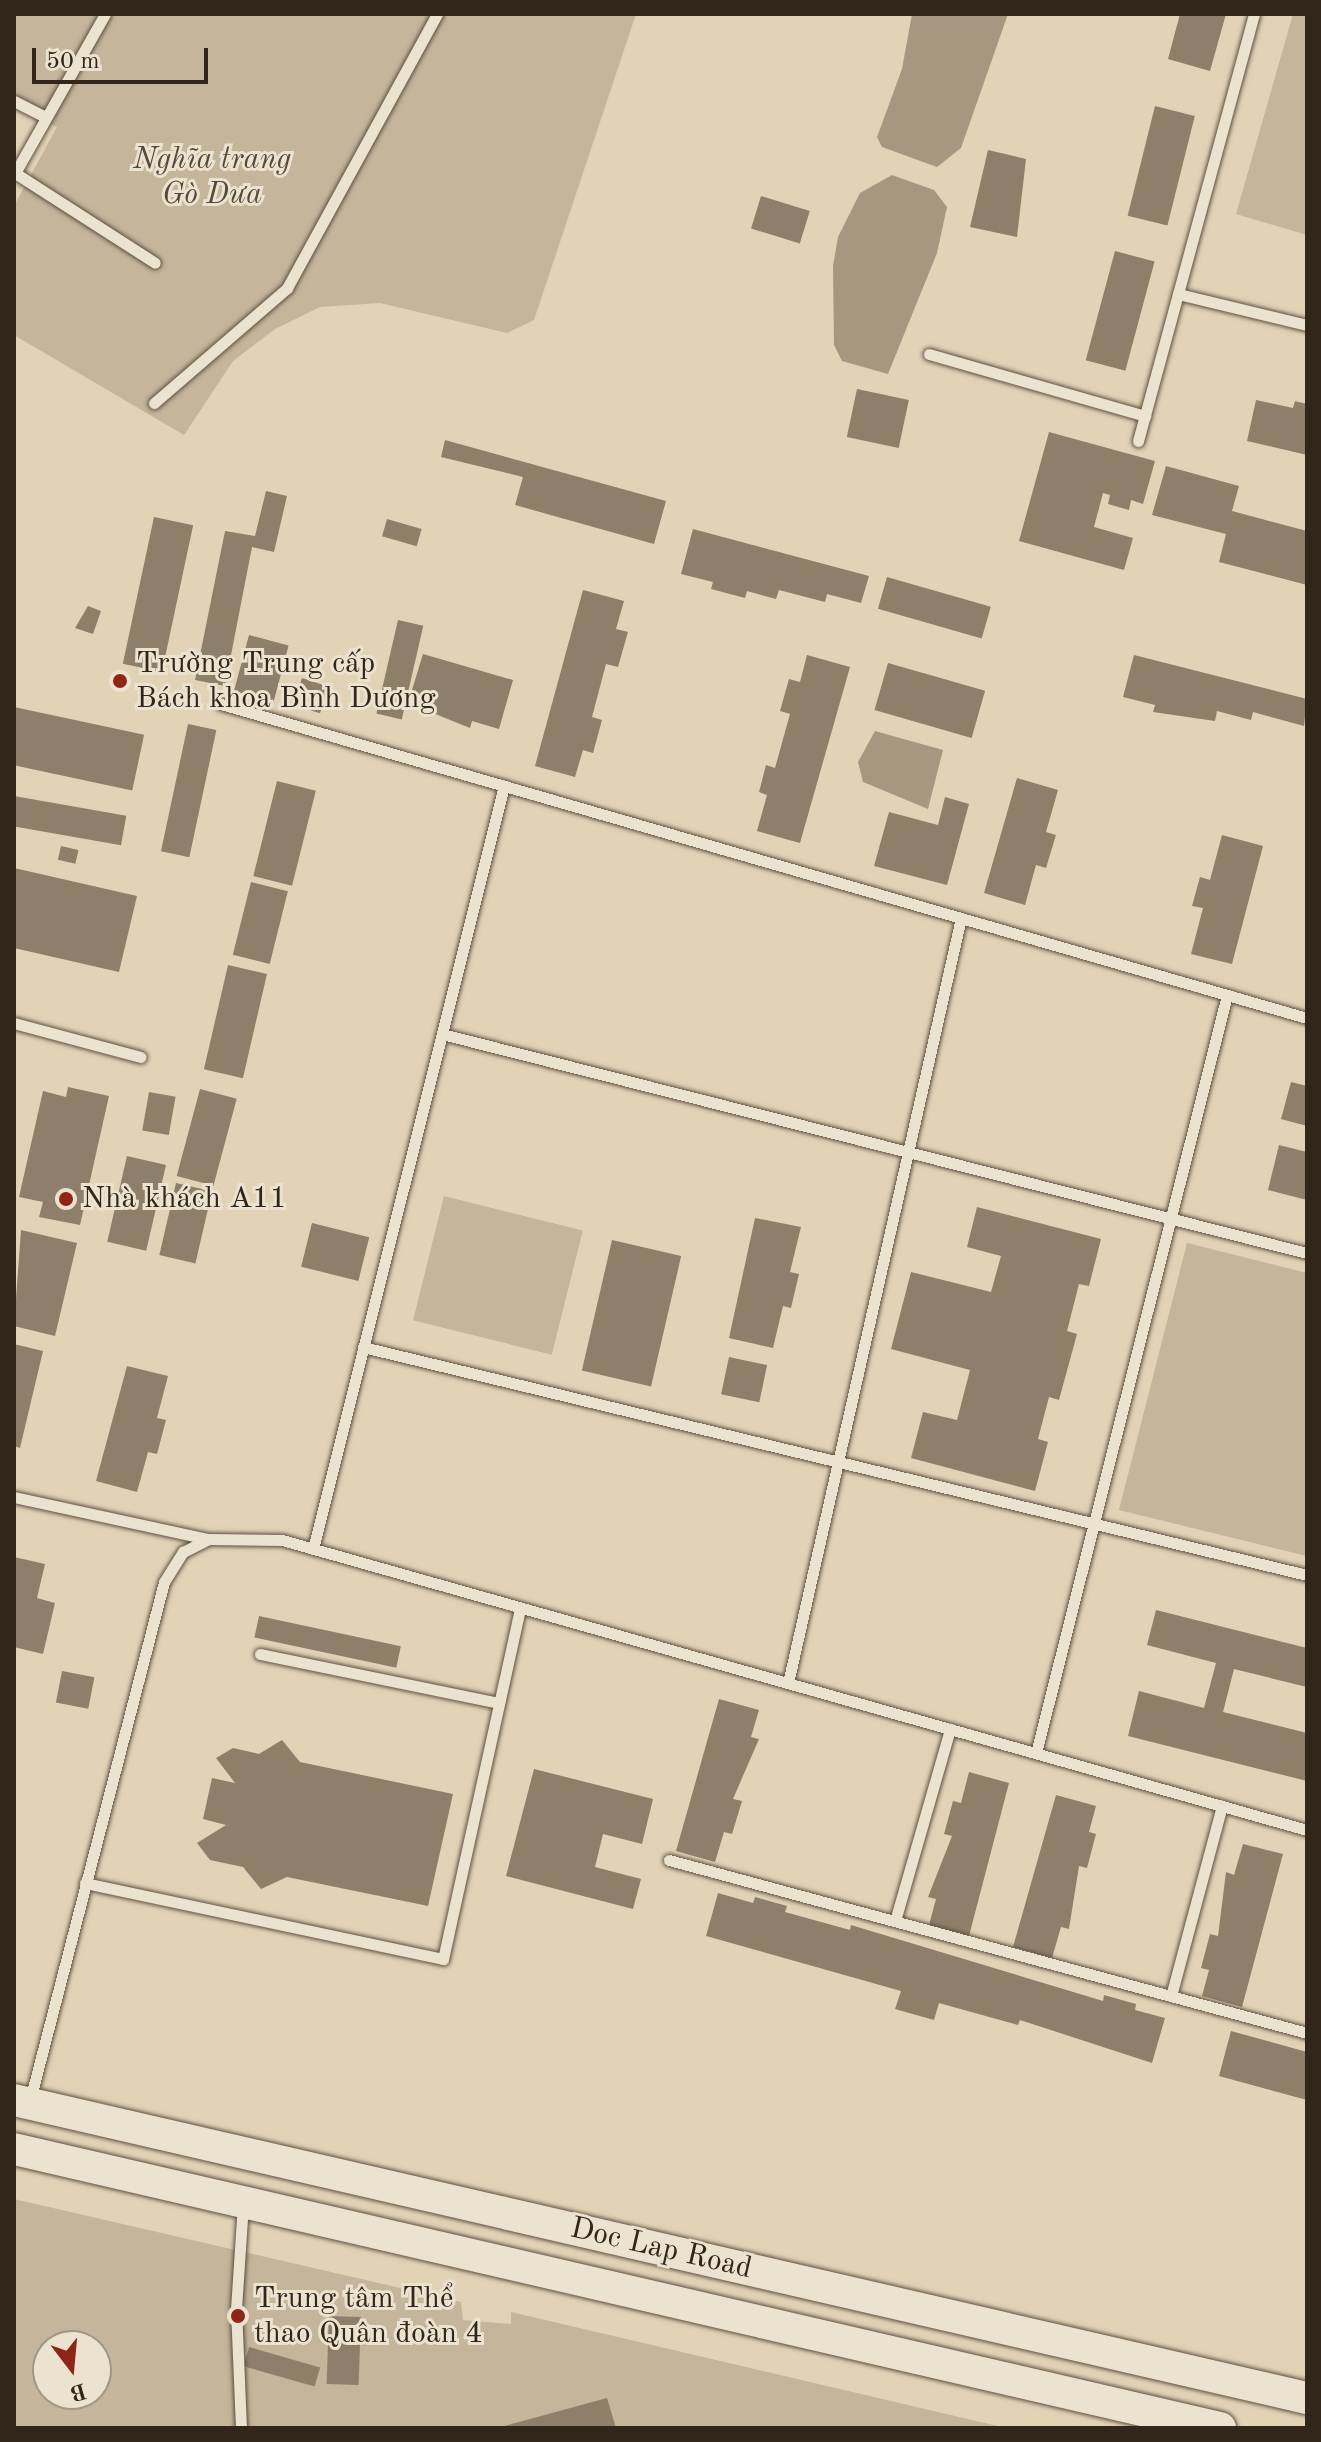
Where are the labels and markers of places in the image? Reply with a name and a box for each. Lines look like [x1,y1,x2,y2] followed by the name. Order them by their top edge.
[136,646,436,716] place label: Trường Trung cấp Bách khoa Bình Dương
[111,672,129,690] marker: Trường Trung cấp Bách khoa Bình Dương
[82,1181,287,1217] place label: Nhà khách A11
[57,1190,75,1208] marker: Nhà khách A11
[254,2281,483,2352] place label: Trung tâm Thể thao Quân đoàn 4
[229,2307,247,2325] marker: Trung tâm Thể thao Quân đoàn 4

